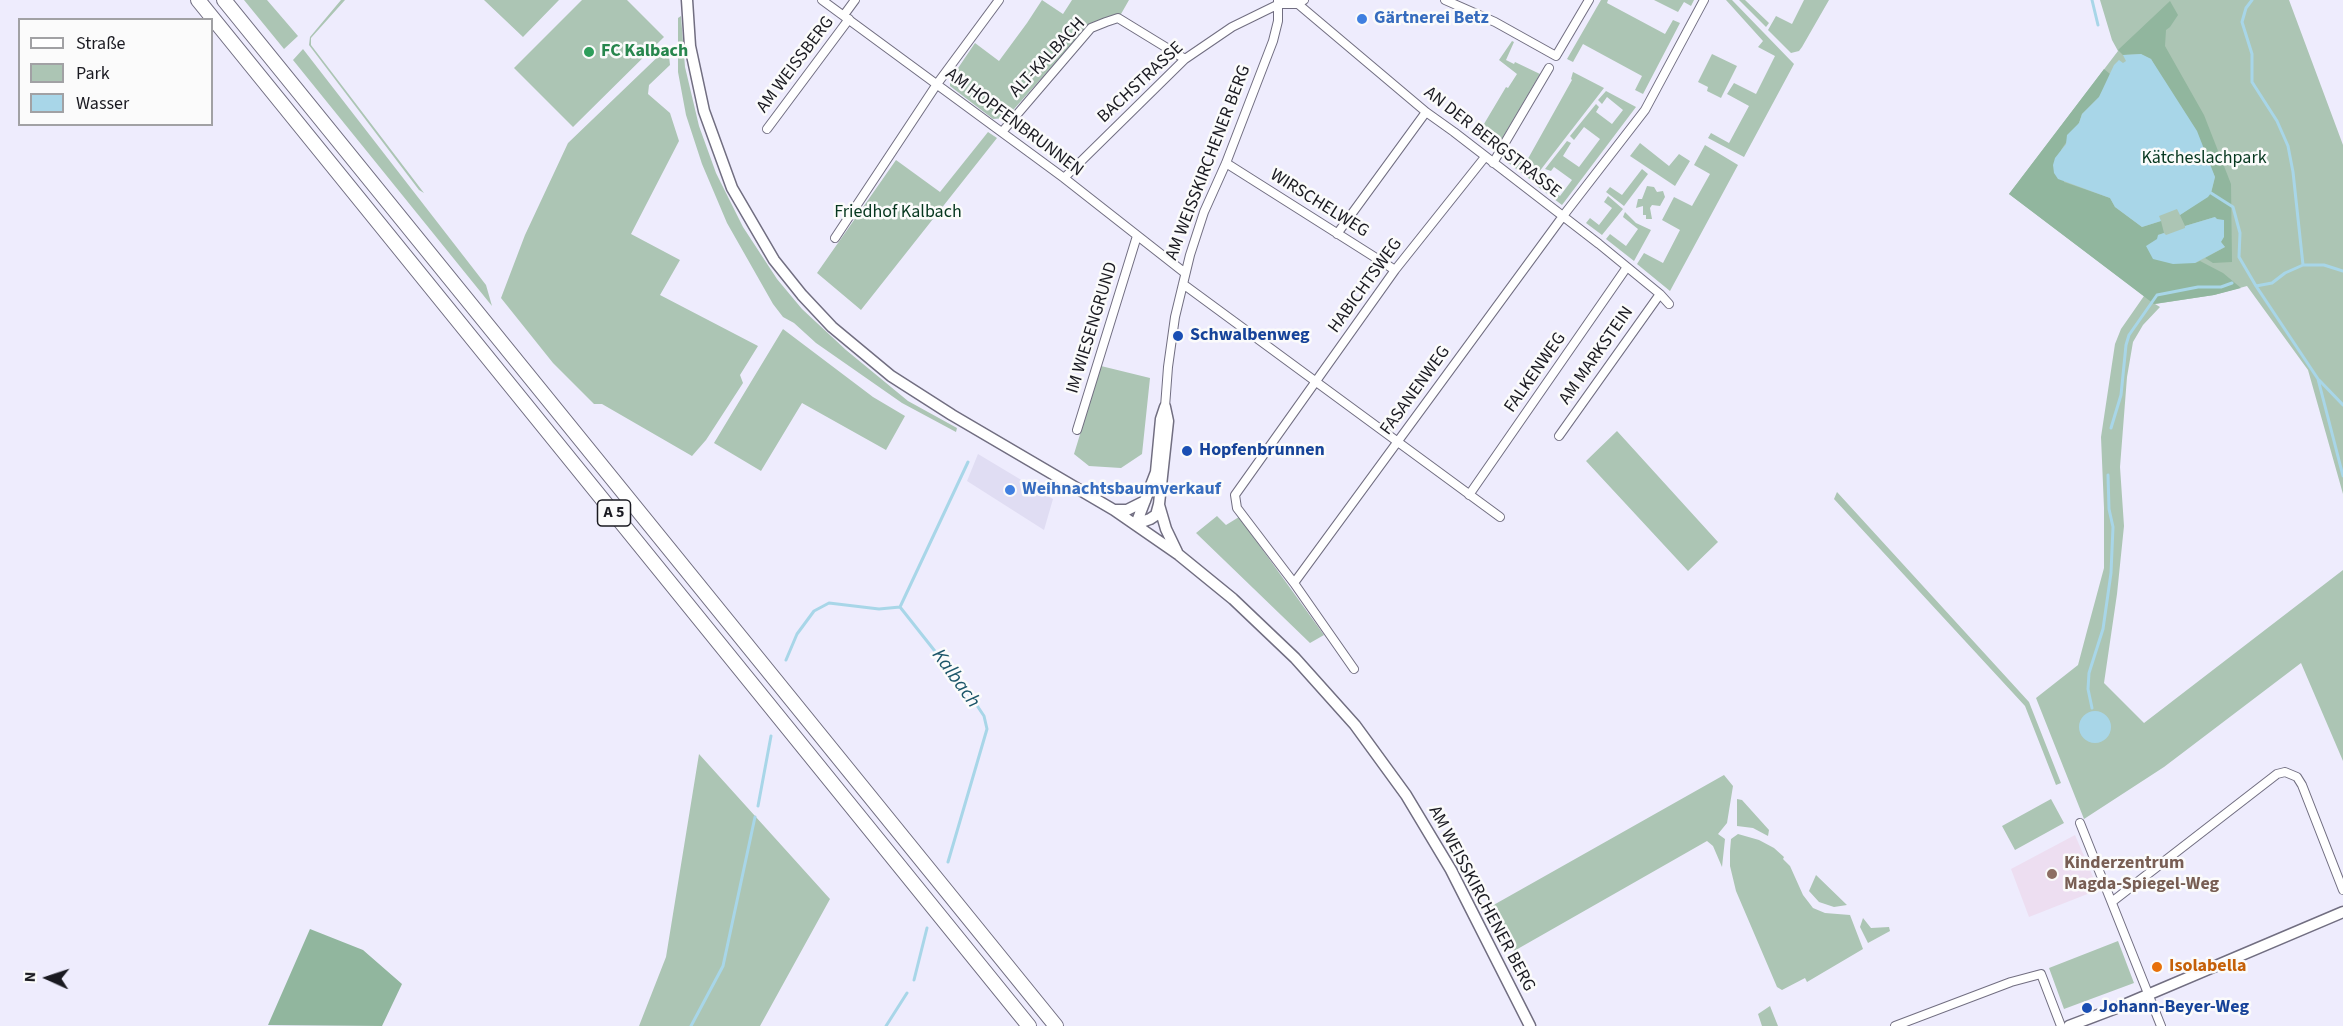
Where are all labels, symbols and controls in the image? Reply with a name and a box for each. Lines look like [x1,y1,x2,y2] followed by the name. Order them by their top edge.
[1374,8,1489,30] place label: Gärtnerei Betz
[753,12,839,118] street label: AM WEISSBERG
[1355,12,1369,26] marker: Gärtnerei Betz
[1006,14,1090,102] street label: ALT-KALBACH
[18,18,213,126] legend
[76,31,125,56] text: Straße
[1094,38,1188,128] street label: BACHSTRASSE
[601,41,688,63] place label: FC Kalbach
[582,45,596,59] marker: FC Kalbach
[76,61,110,86] text: Park
[1162,62,1256,264] street label: AM WEISSKIRCHENER BERG
[941,64,1087,182] street label: AM HOPFENBRUNNEN
[1419,83,1565,203] street label: AN DER BERGSTRASSE
[76,91,129,116] text: Wasser
[2141,148,2267,170] park label: Kätcheslachpark
[1266,165,1372,243] street label: WIRSCHELWEG
[834,202,962,224] park label: Friedhof Kalbach
[1324,234,1408,338] street label: HABICHTSWEG
[1063,260,1123,396] street label: IM WIESENGRUND
[1555,303,1639,409] street label: AM MARKSTEIN
[1190,325,1310,347] place label: Schwalbenweg
[1171,329,1185,343] marker: Schwalbenweg
[1500,329,1572,417] street label: FALKENWEG
[1376,342,1456,440] street label: FASANENWEG
[1199,440,1325,462] place label: Hopfenbrunnen
[1180,444,1194,458] marker: Hopfenbrunnen
[1022,479,1221,501] place label: Weihnachtsbaumverkauf
[1003,483,1017,497] marker: Weihnachtsbaumverkauf
[598,500,630,526] road number: A 5
[926,645,984,713] water label: Kalbach
[1423,803,1539,995] street label: AM WEISSKIRCHENER BERG
[2064,853,2219,896] place label: Kinderzentrum Magda-Spiegel-Weg
[2045,867,2059,881] marker: Kinderzentrum Magda-Spiegel-Weg
[18,948,78,1008] north arrow
[2169,956,2246,978] place label: Isolabella
[2150,960,2164,974] marker: Isolabella
[19,971,41,983] text: N
[2099,997,2249,1019] place label: Johann-Beyer-Weg
[2080,1001,2094,1015] marker: Johann-Beyer-Weg

